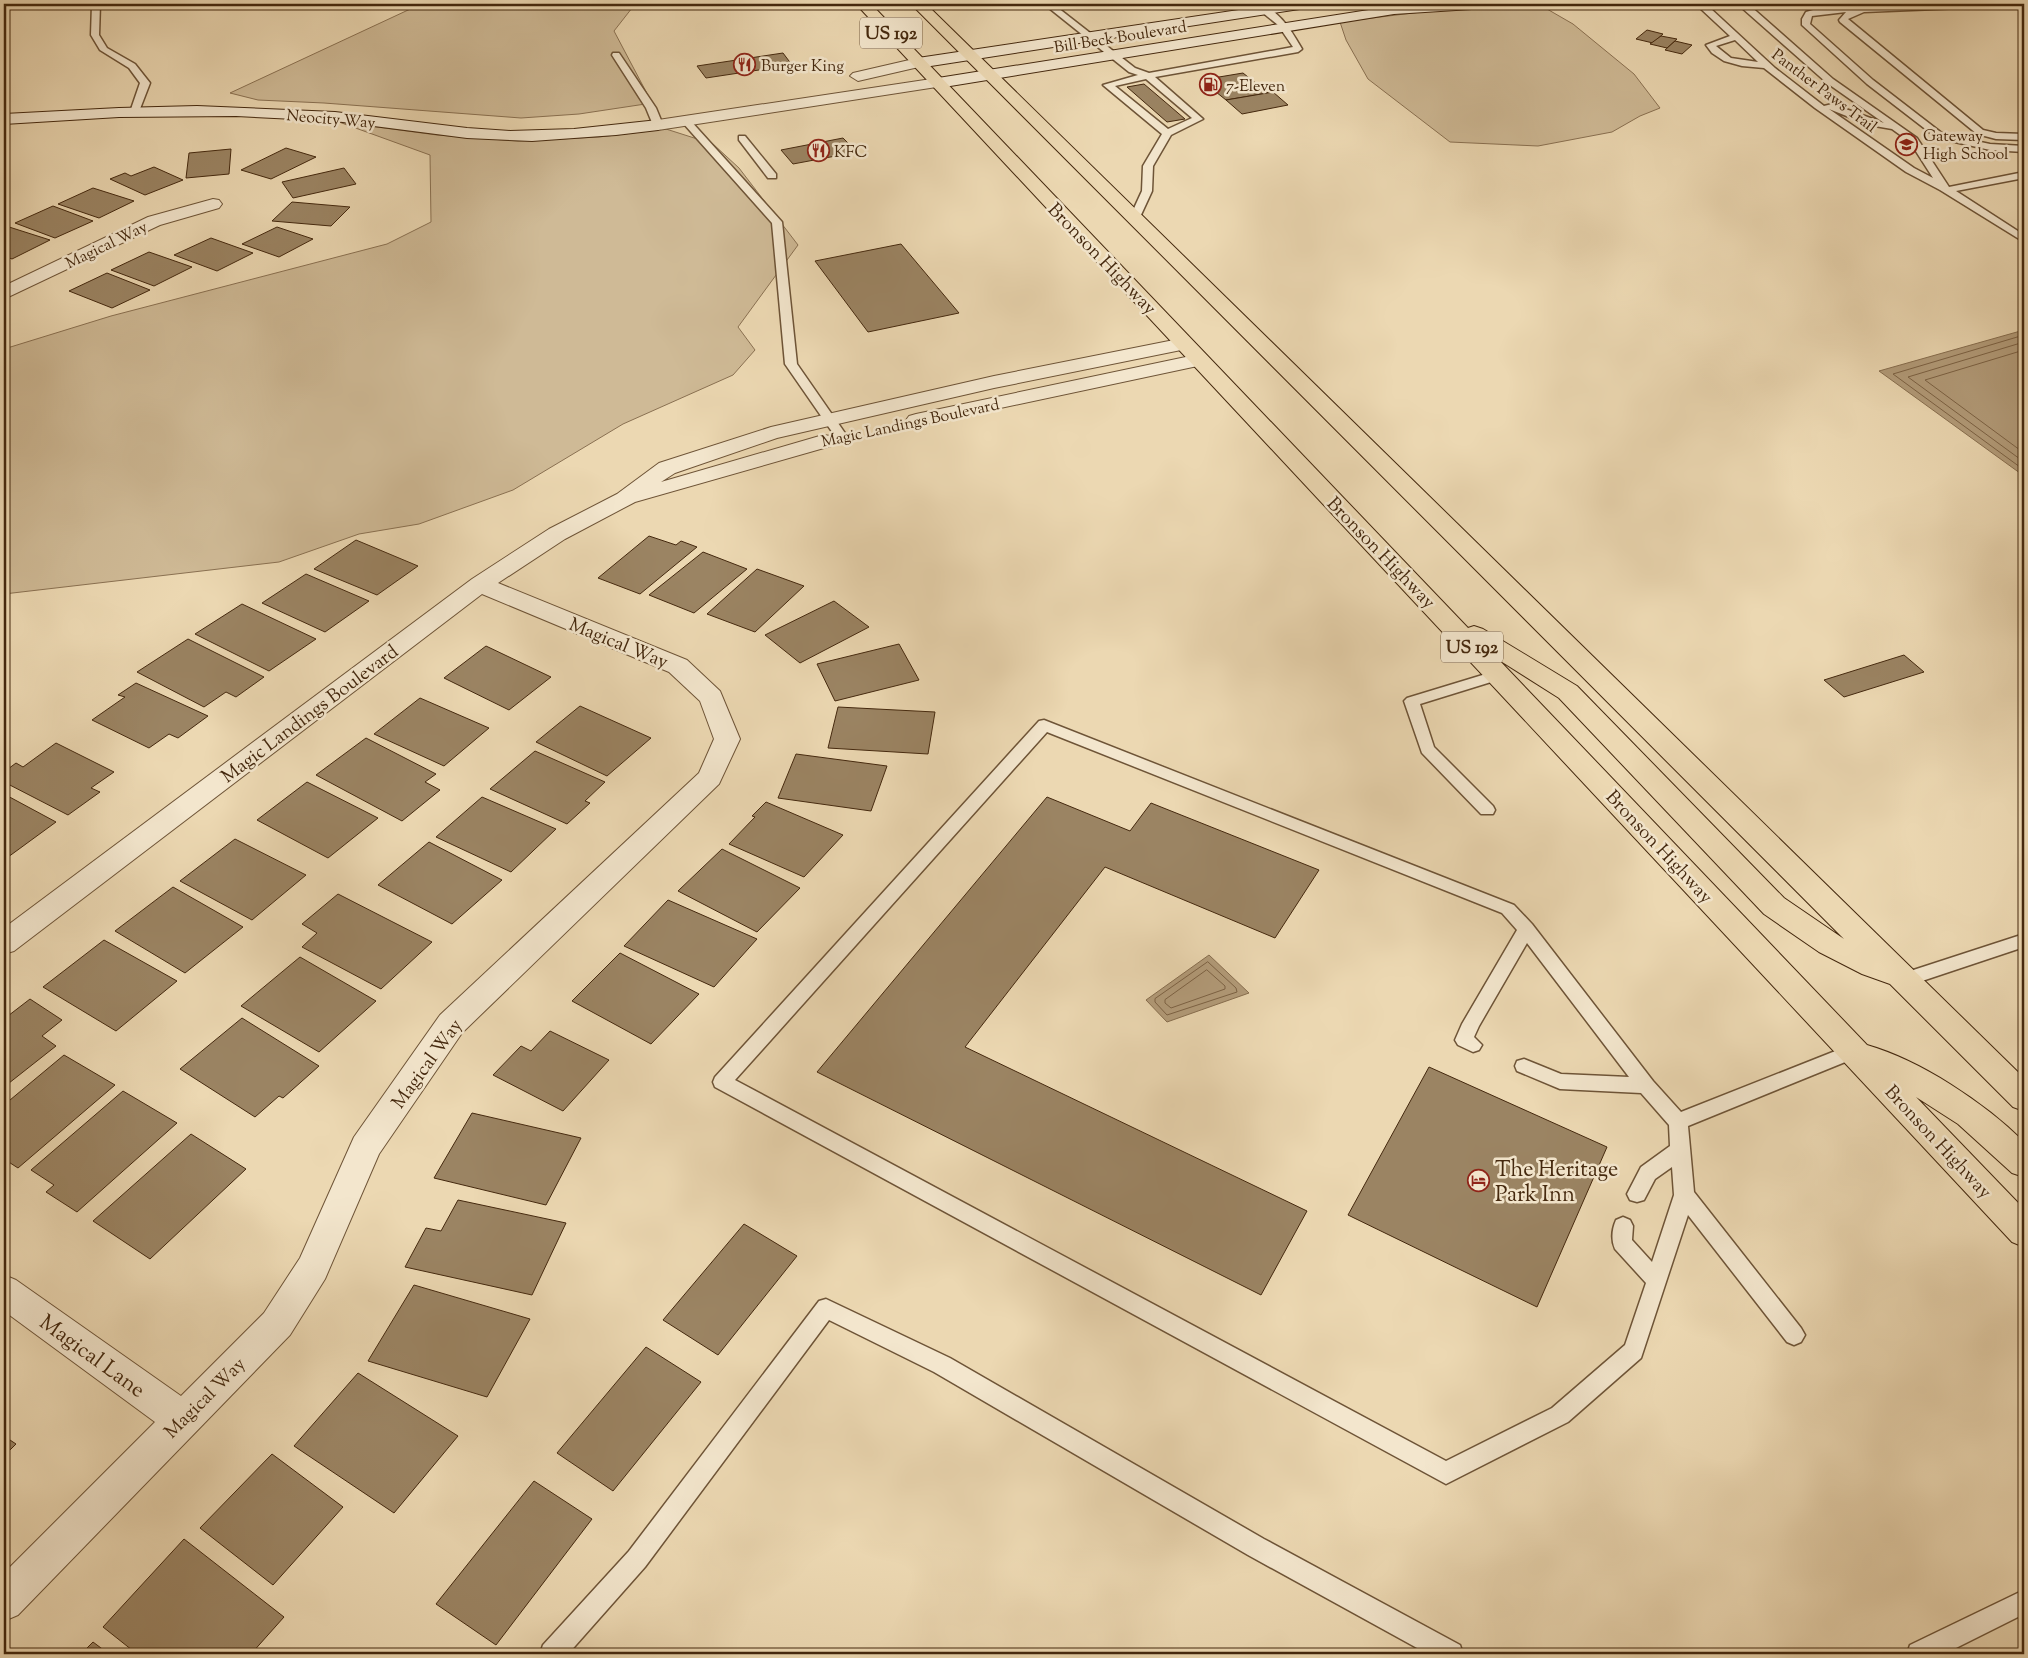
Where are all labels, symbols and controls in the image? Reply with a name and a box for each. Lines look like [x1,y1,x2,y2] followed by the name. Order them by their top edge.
[860,17,922,48] road number: US 192
[1052,17,1188,60] street label: Bill Beck Boulevard
[1766,45,1882,140] street label: Panther Paws Trail
[733,53,757,77] restaurant icon: Burger King
[761,56,844,79] place label: Burger King
[1198,73,1222,97] fuel station icon: 7-Eleven
[1226,76,1286,99] place label: 7-Eleven
[285,105,376,136] street label: Neocity Way
[1923,126,2009,167] place label: Gateway High School
[1895,132,1919,156] school or university icon: Gateway High School
[806,139,830,163] restaurant icon: KFC
[834,142,867,165] place label: KFC
[1041,198,1162,322] street label: Bronson Highway
[62,216,152,276] street label: Magical Way
[819,394,1002,455] street label: Magic Landings Boulevard
[1320,492,1441,616] street label: Bronson Highway
[564,612,672,677] street label: Magical Way
[1441,632,1503,662] road number: US 192
[216,639,405,791] street label: Magic Landings Boulevard
[1598,785,1718,911] street label: Bronson Highway
[386,1014,470,1115] street label: Magical Way
[1877,1080,1997,1206] street label: Bronson Highway
[1495,1155,1618,1212] place label: The Heritage Park Inn
[1467,1169,1491,1193] hotel icon: The Heritage Park Inn
[32,1308,151,1407] street label: Magical Lane
[159,1352,253,1445] street label: Magical Way

